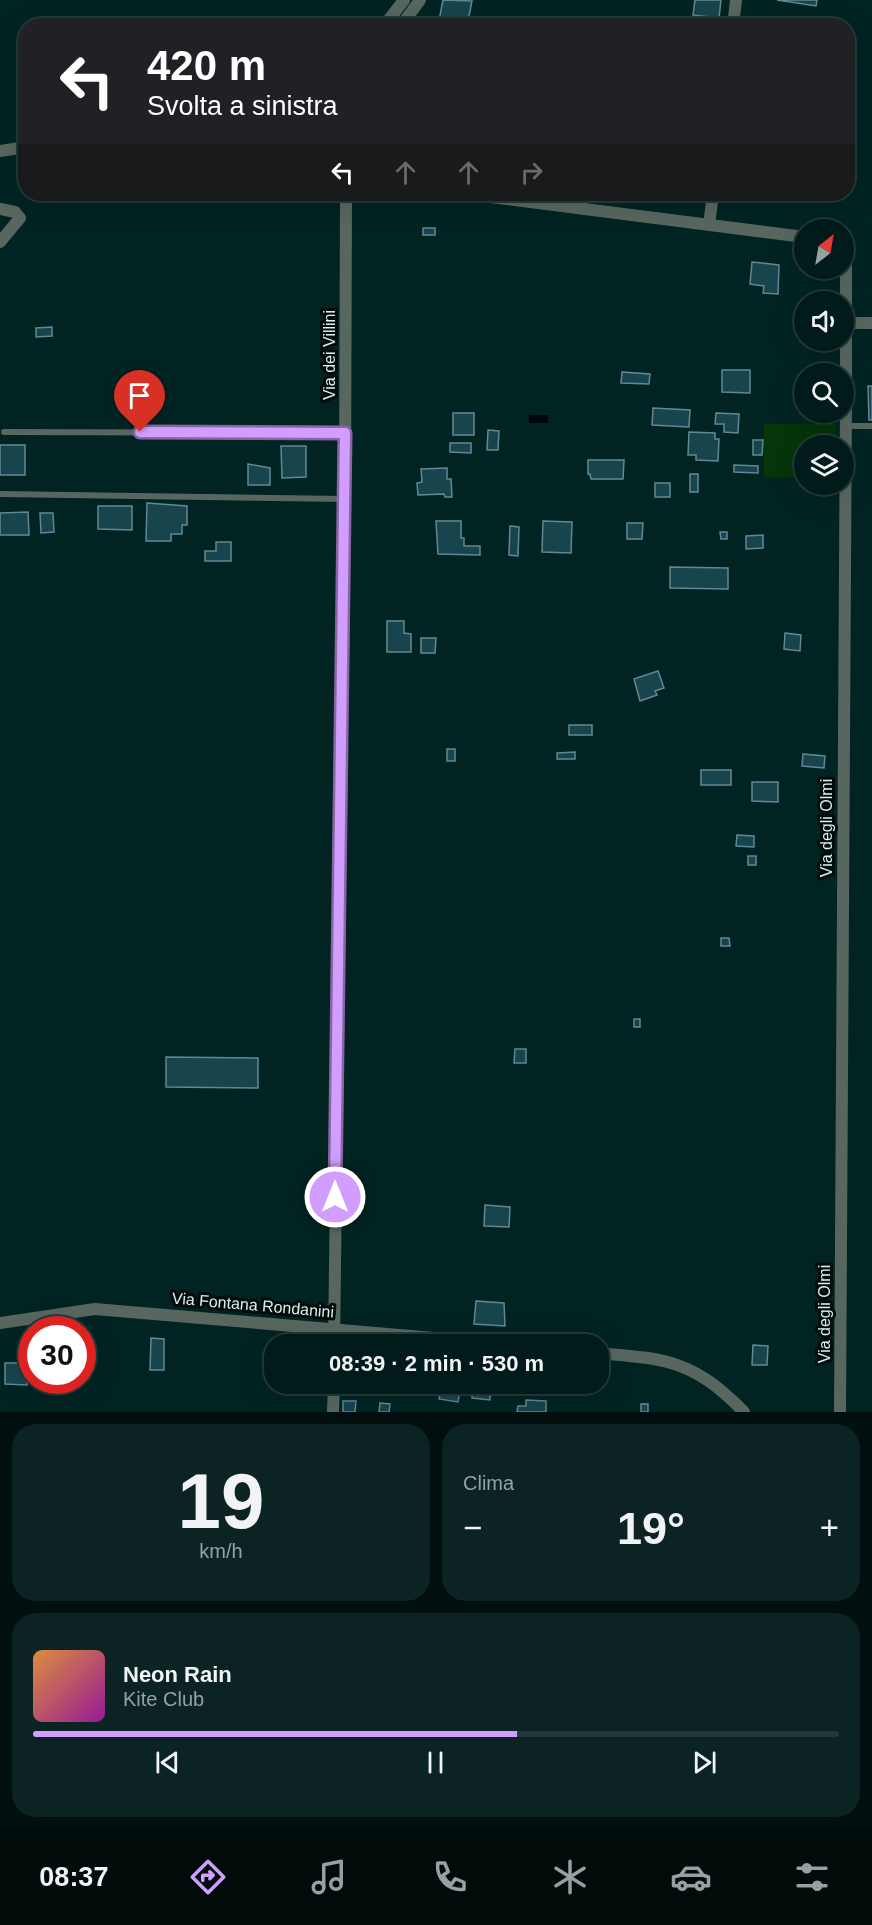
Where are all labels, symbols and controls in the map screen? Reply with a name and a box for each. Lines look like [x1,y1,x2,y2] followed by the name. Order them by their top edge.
[48,42,126,120] icon: left
[147,42,266,89] text: 420 m
[147,91,338,121] text: Svolta a sinistra
[326,156,359,189] icon: left
[389,156,422,189] icon: ahead
[452,156,485,189] icon: ahead
[515,156,548,189] icon: right
[794,219,854,279] north arrow
[794,219,854,495] map controls
[794,291,854,351] button: sound
[321,310,338,400] street label: Via dei Villini
[794,363,854,423] button: search
[114,370,165,432] pin
[123,379,156,412] icon: arrive
[794,435,854,495] button: layers
[818,779,835,877] street label: Via degli Olmi
[303,1165,367,1229] position arrow
[816,1265,833,1363] street label: Via degli Olmi
[171,1289,335,1321] street label: Via Fontana Rondanini
[18,1316,96,1394] speed limit sign: 30
[329,1351,544,1376] text: 08:39 · 2 min · 530 m
[178,1457,264,1545] text: 19
[463,1472,514,1494] text: Clima
[617,1503,685,1554] text: 19°
[463,1509,482,1546] text: −
[820,1509,839,1546] text: +
[199,1540,243,1562] text: km/h
[123,1662,232,1687] text: Neon Rain
[123,1688,204,1710] text: Kite Club
[151,1746,184,1779] icon: previous
[419,1746,452,1779] icon: pause
[688,1746,721,1779] icon: next
[187,1856,229,1898] icon: directions
[308,1856,350,1898] icon: music
[429,1856,471,1898] icon: phone
[549,1856,591,1898] icon: climate
[670,1856,712,1898] icon: car
[791,1856,833,1898] icon: filters
[39,1862,108,1892] text: 08:37

